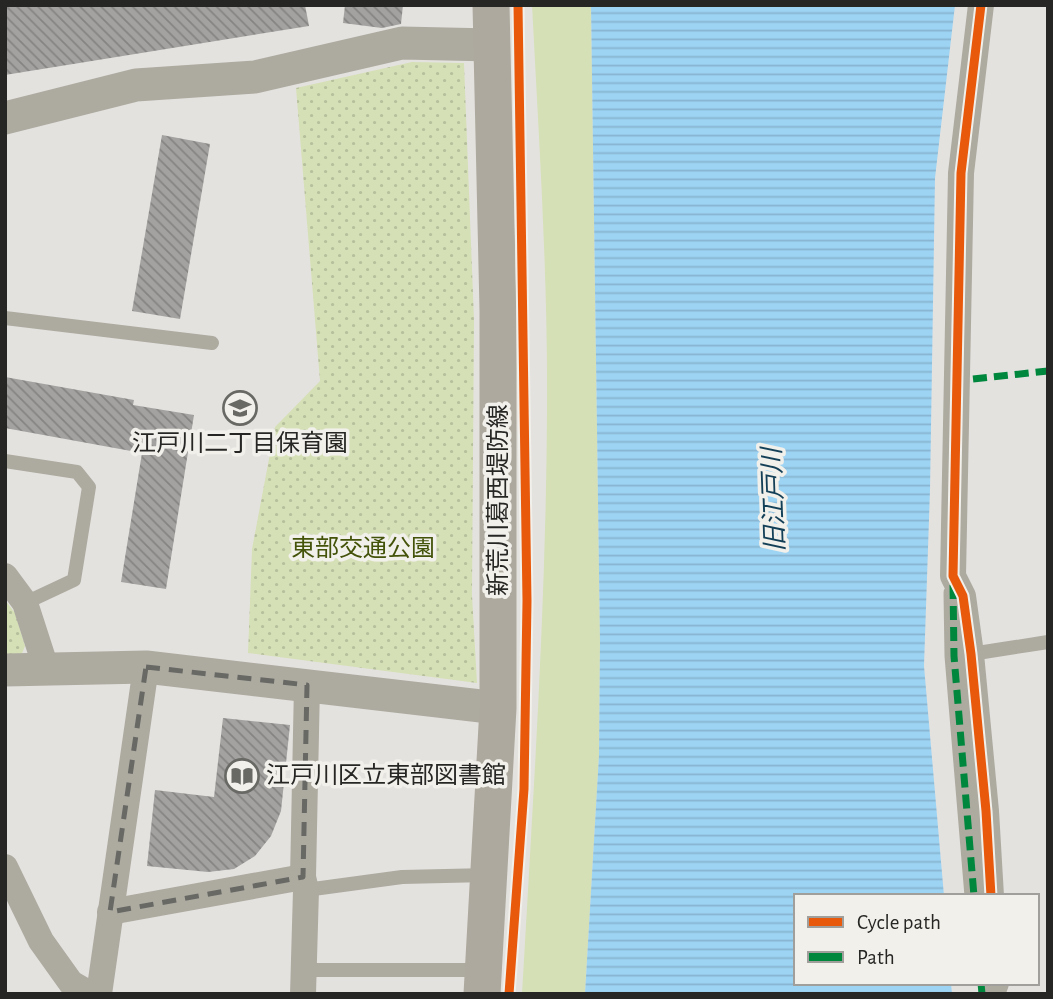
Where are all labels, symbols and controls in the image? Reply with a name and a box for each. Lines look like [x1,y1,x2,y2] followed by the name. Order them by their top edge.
[221,389,259,427] school or university icon: 江戸川二丁目保育園
[485,404,511,596] street label: 新荒川葛西堤防線
[132,430,348,456] place label: 江戸川二丁目保育園
[758,445,789,552] water label: 旧江戸川
[291,535,435,561] park label: 東部交通公園
[223,757,261,795] library icon: 江戸川区立東部図書館
[266,762,506,788] place label: 江戸川区立東部図書館
[794,894,1039,985] legend
[857,912,941,933] text: Cycle path
[857,947,895,968] text: Path

